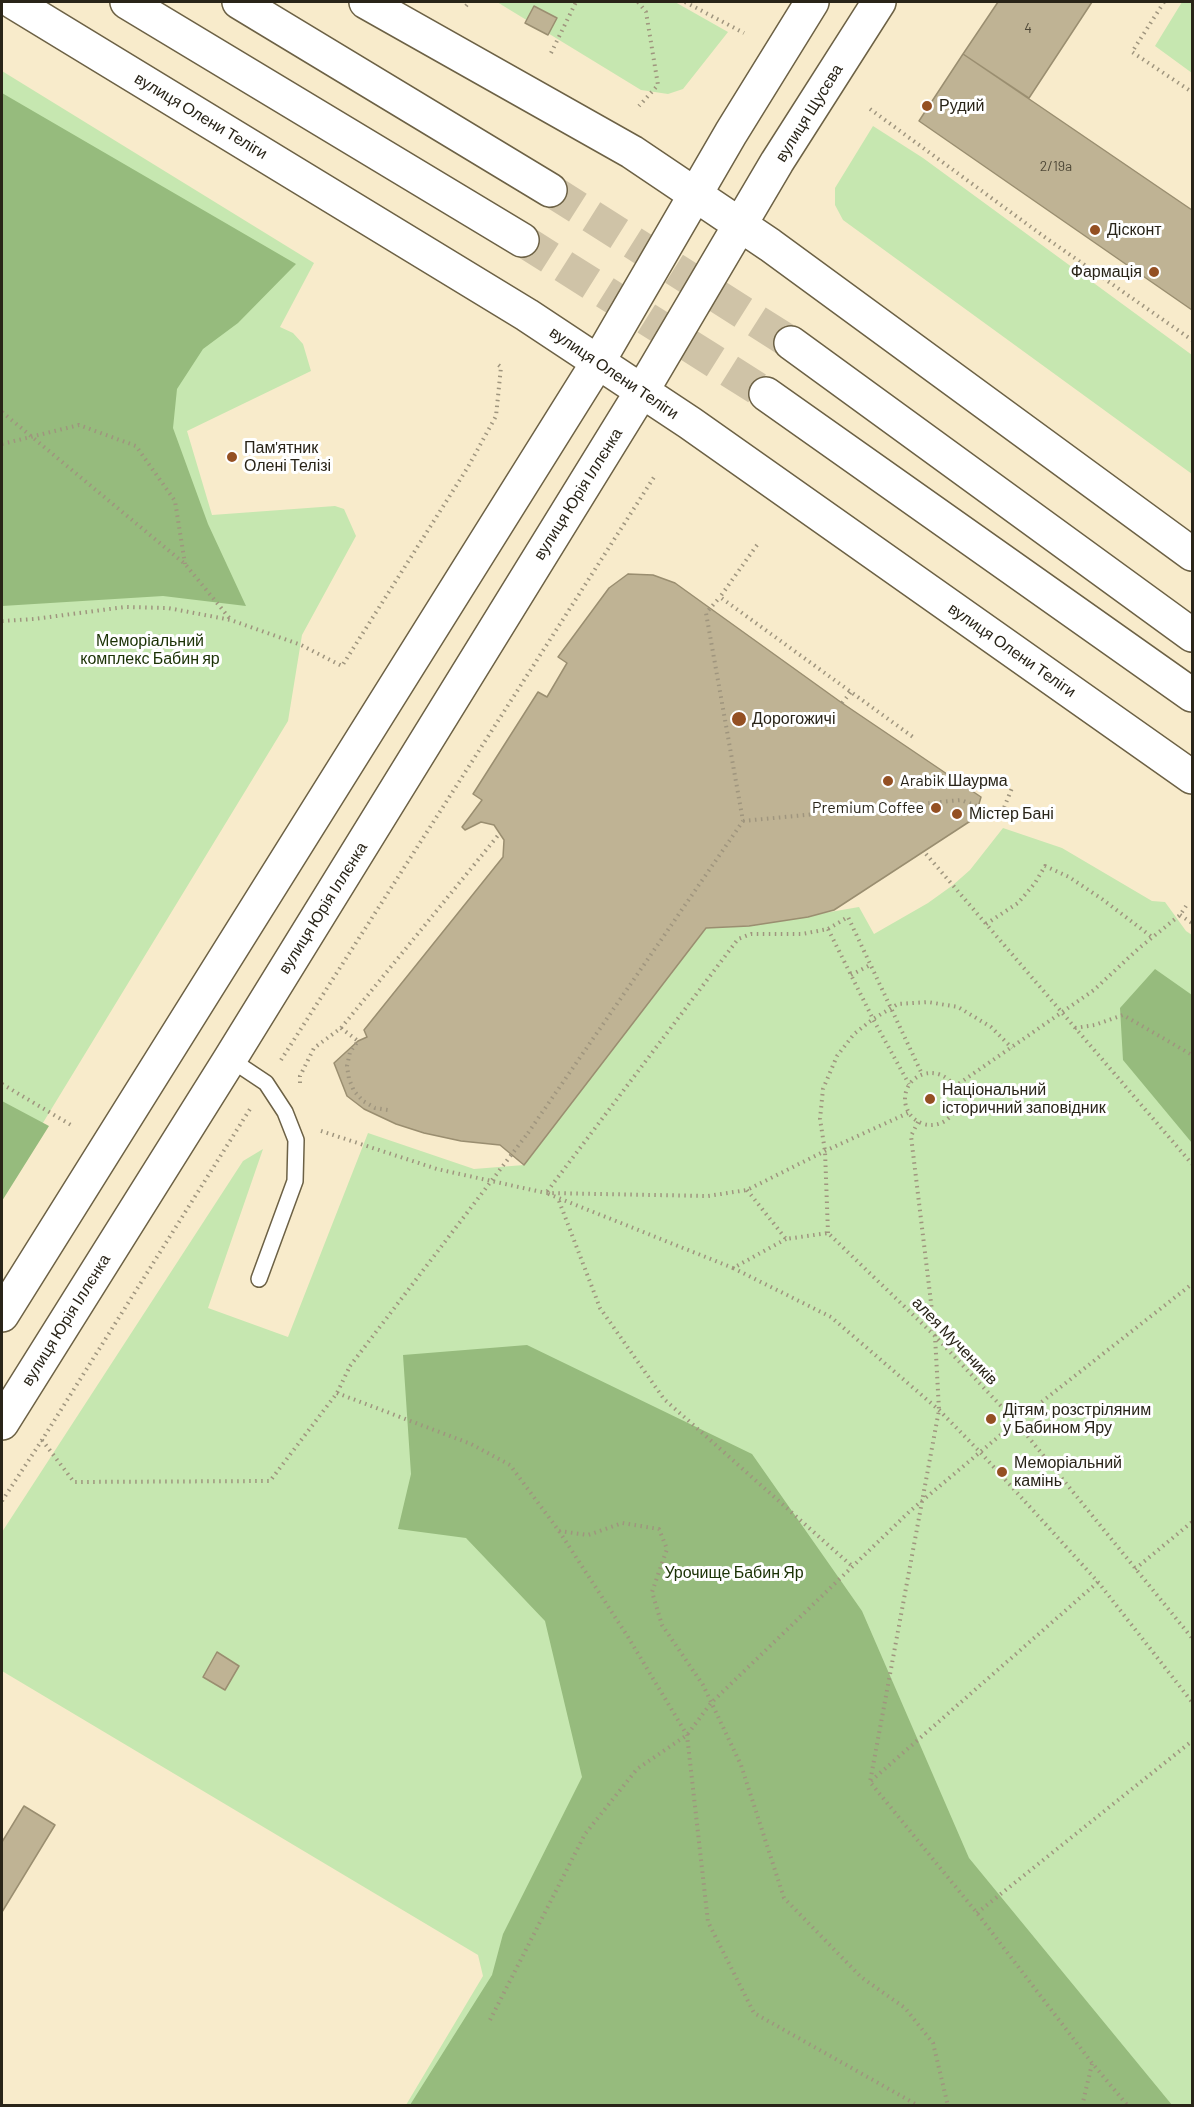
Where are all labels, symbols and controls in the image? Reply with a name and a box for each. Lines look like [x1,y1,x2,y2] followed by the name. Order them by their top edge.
[1024,20,1032,36] house number: 4
[771,61,847,165] street label: вулиця Щусєва
[131,69,271,163] street label: вулиця Олени Теліги
[939,96,984,116] place label: Рудий
[920,99,934,113] marker: Рудий
[1040,158,1072,174] house number: 2/19a
[1107,220,1162,240] place label: Дісконт
[1088,223,1102,237] marker: Дісконт
[1071,262,1142,282] place label: Фармація
[1147,265,1161,279] marker: Фармація
[546,323,682,423] street label: вулиця Олени Теліги
[530,424,626,564] street label: вулиця Юрія Іллєнка
[244,438,331,476] place label: Пам'ятник Олені Телізі
[225,450,239,464] marker: Пам'ятник Олені Телізі
[944,599,1080,701] street label: вулиця Олени Теліги
[80,631,220,669] park label: Меморіальний комплекс Бабин яр
[752,709,835,729] place label: Дорогожичі
[730,710,748,728] marker: Дорогожичі
[900,771,1008,791] place label: Arabik Шаурма
[881,774,895,788] marker: Arabik Шаурма
[812,798,924,818] place label: Premium Coffee
[929,801,943,815] marker: Premium Coffee
[969,804,1054,824] place label: Містер Бані
[950,807,964,821] marker: Містер Бані
[275,838,371,978] street label: вулиця Юрія Іллєнка
[942,1080,1106,1118] place label: Національний історичний заповідник
[923,1092,937,1106] marker: Національний історичний заповідник
[18,1250,114,1390] street label: вулиця Юрія Іллєнка
[908,1293,1002,1389] street label: алея Мучеників
[1003,1400,1151,1438] place label: Дітям, розстріляним у Бабином Яру
[984,1412,998,1426] marker: Дітям, розстріляним у Бабином Яру
[1014,1453,1122,1491] place label: Меморіальний камінь
[995,1465,1009,1479] marker: Меморіальний камінь
[664,1563,804,1583] park label: Урочище Бабин Яр

